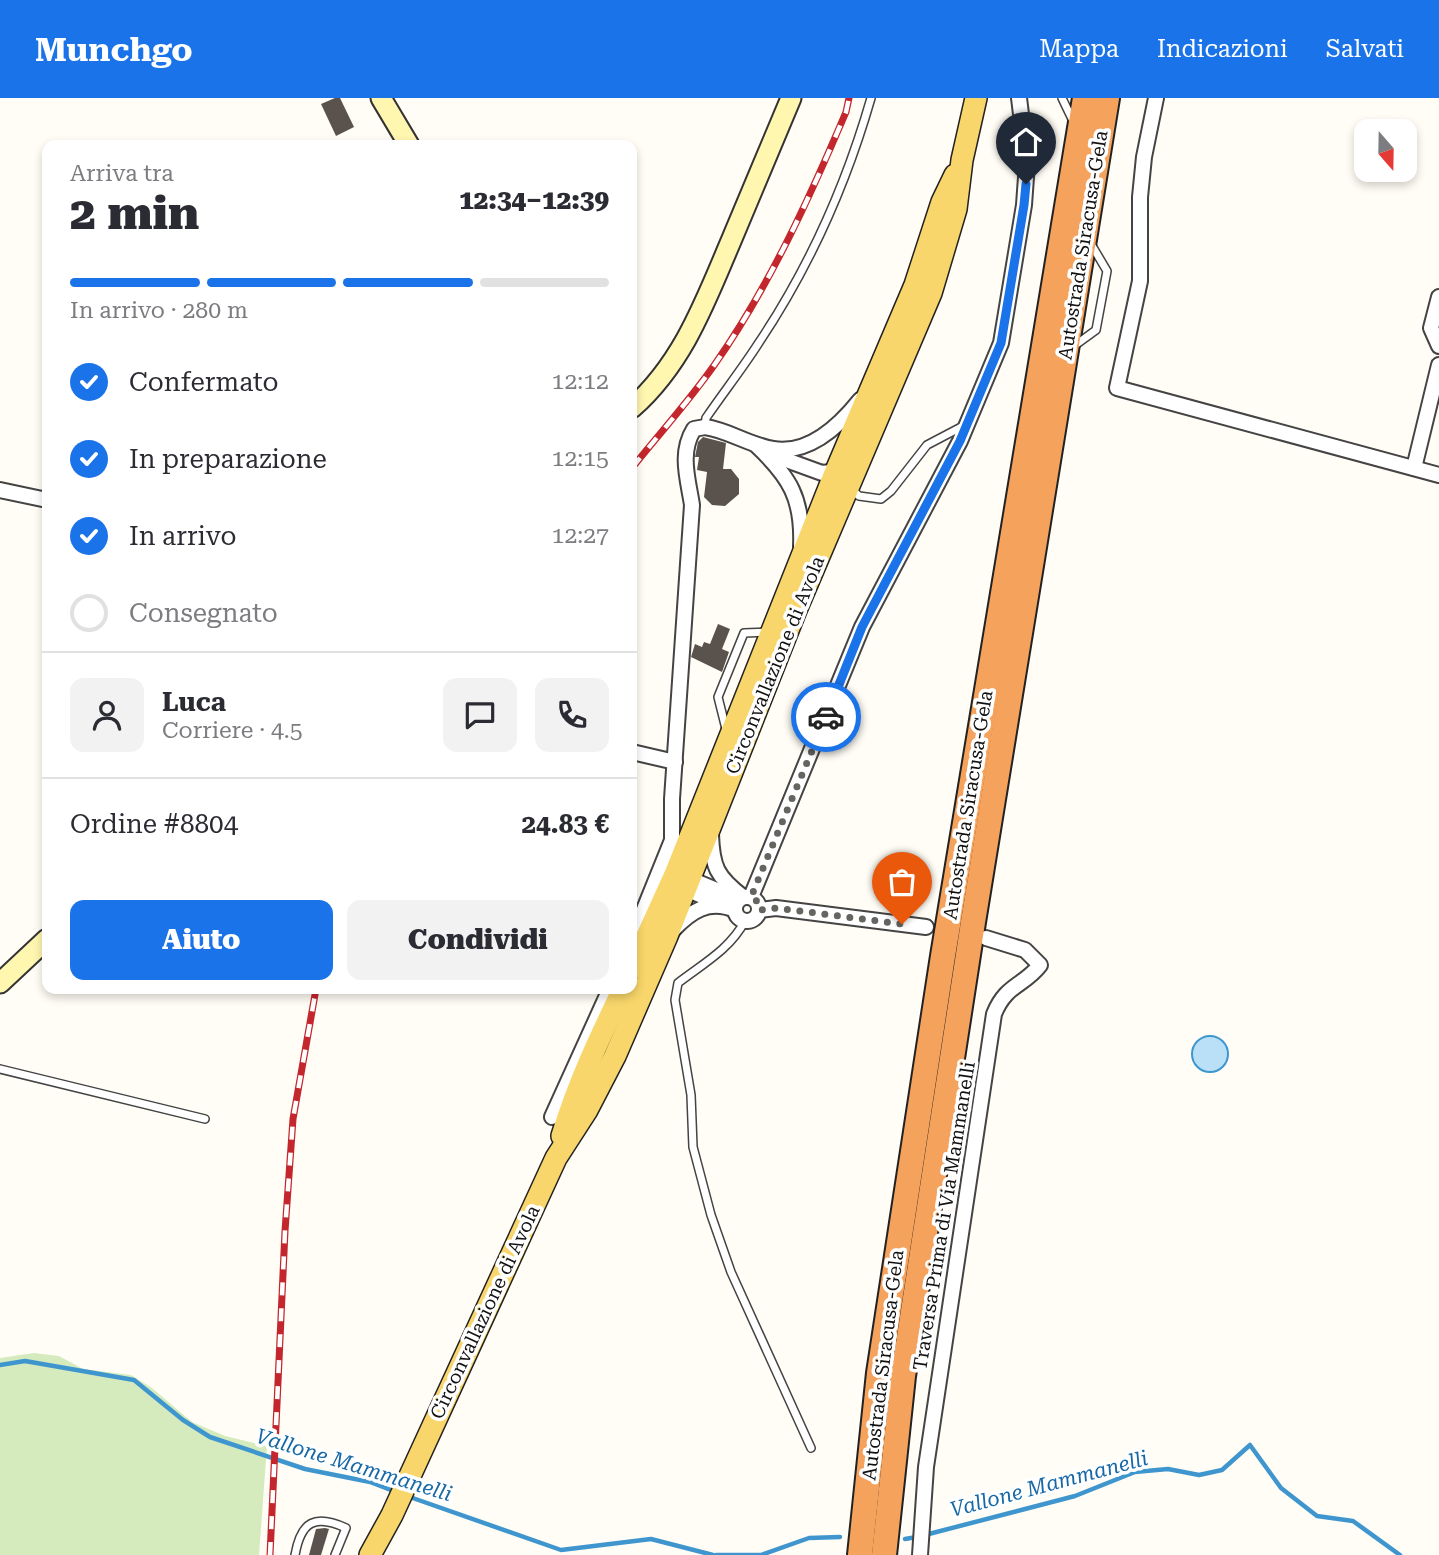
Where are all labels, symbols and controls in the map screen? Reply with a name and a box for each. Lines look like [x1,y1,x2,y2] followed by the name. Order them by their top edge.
[35,30,193,69] text: Munchgo
[1039,35,1119,63] text: Mappa
[1157,35,1288,63] text: Indicazioni
[1326,35,1404,63] text: Salvati
[996,112,1056,184] pin
[1354,119,1418,182] north arrow
[1354,119,1417,182] map controls
[1007,123,1045,161] icon: home
[1054,128,1113,361] street label: Autostrada Siracusa-Gela
[70,160,174,187] text: Arriva tra
[459,185,609,215] text: 12:34–12:39
[70,186,199,240] text: 2 min
[70,297,248,324] text: In arrivo · 280 m
[70,363,108,401] icon: check
[129,367,278,397] text: Confermato
[552,368,609,395] text: 12:12
[70,440,108,478] icon: check
[129,444,327,474] text: In preparazione
[552,445,609,472] text: 12:15
[70,517,108,555] icon: check
[129,521,236,551] text: In arrivo
[552,522,609,549] text: 12:27
[721,552,830,777] street label: Circonvallazione di Avola
[129,598,278,628] text: Consegnato
[70,678,144,752] button: person
[443,678,517,752] button: chat
[535,678,609,752] button: phone
[791,682,861,752] courier
[162,687,226,717] text: Luca
[939,688,998,921] street label: Autostrada Siracusa-Gela
[807,698,845,736] icon: car
[162,717,303,744] text: Corriere · 4.5
[70,809,238,839] text: Ordine #8804
[521,809,609,839] text: 24.83 €
[872,852,932,924] pin
[883,863,921,901] icon: bag
[70,900,333,980] button: Aiuto
[347,900,609,980] button: Condividi
[908,1060,980,1372] street label: Traversa Prima di Via Mammanelli
[425,1201,545,1423] street label: Circonvallazione di Avola
[857,1248,909,1481] street label: Autostrada Siracusa-Gela
[253,1424,455,1506] water label: Vallone Mammanelli
[948,1446,1150,1522] water label: Vallone Mammanelli

